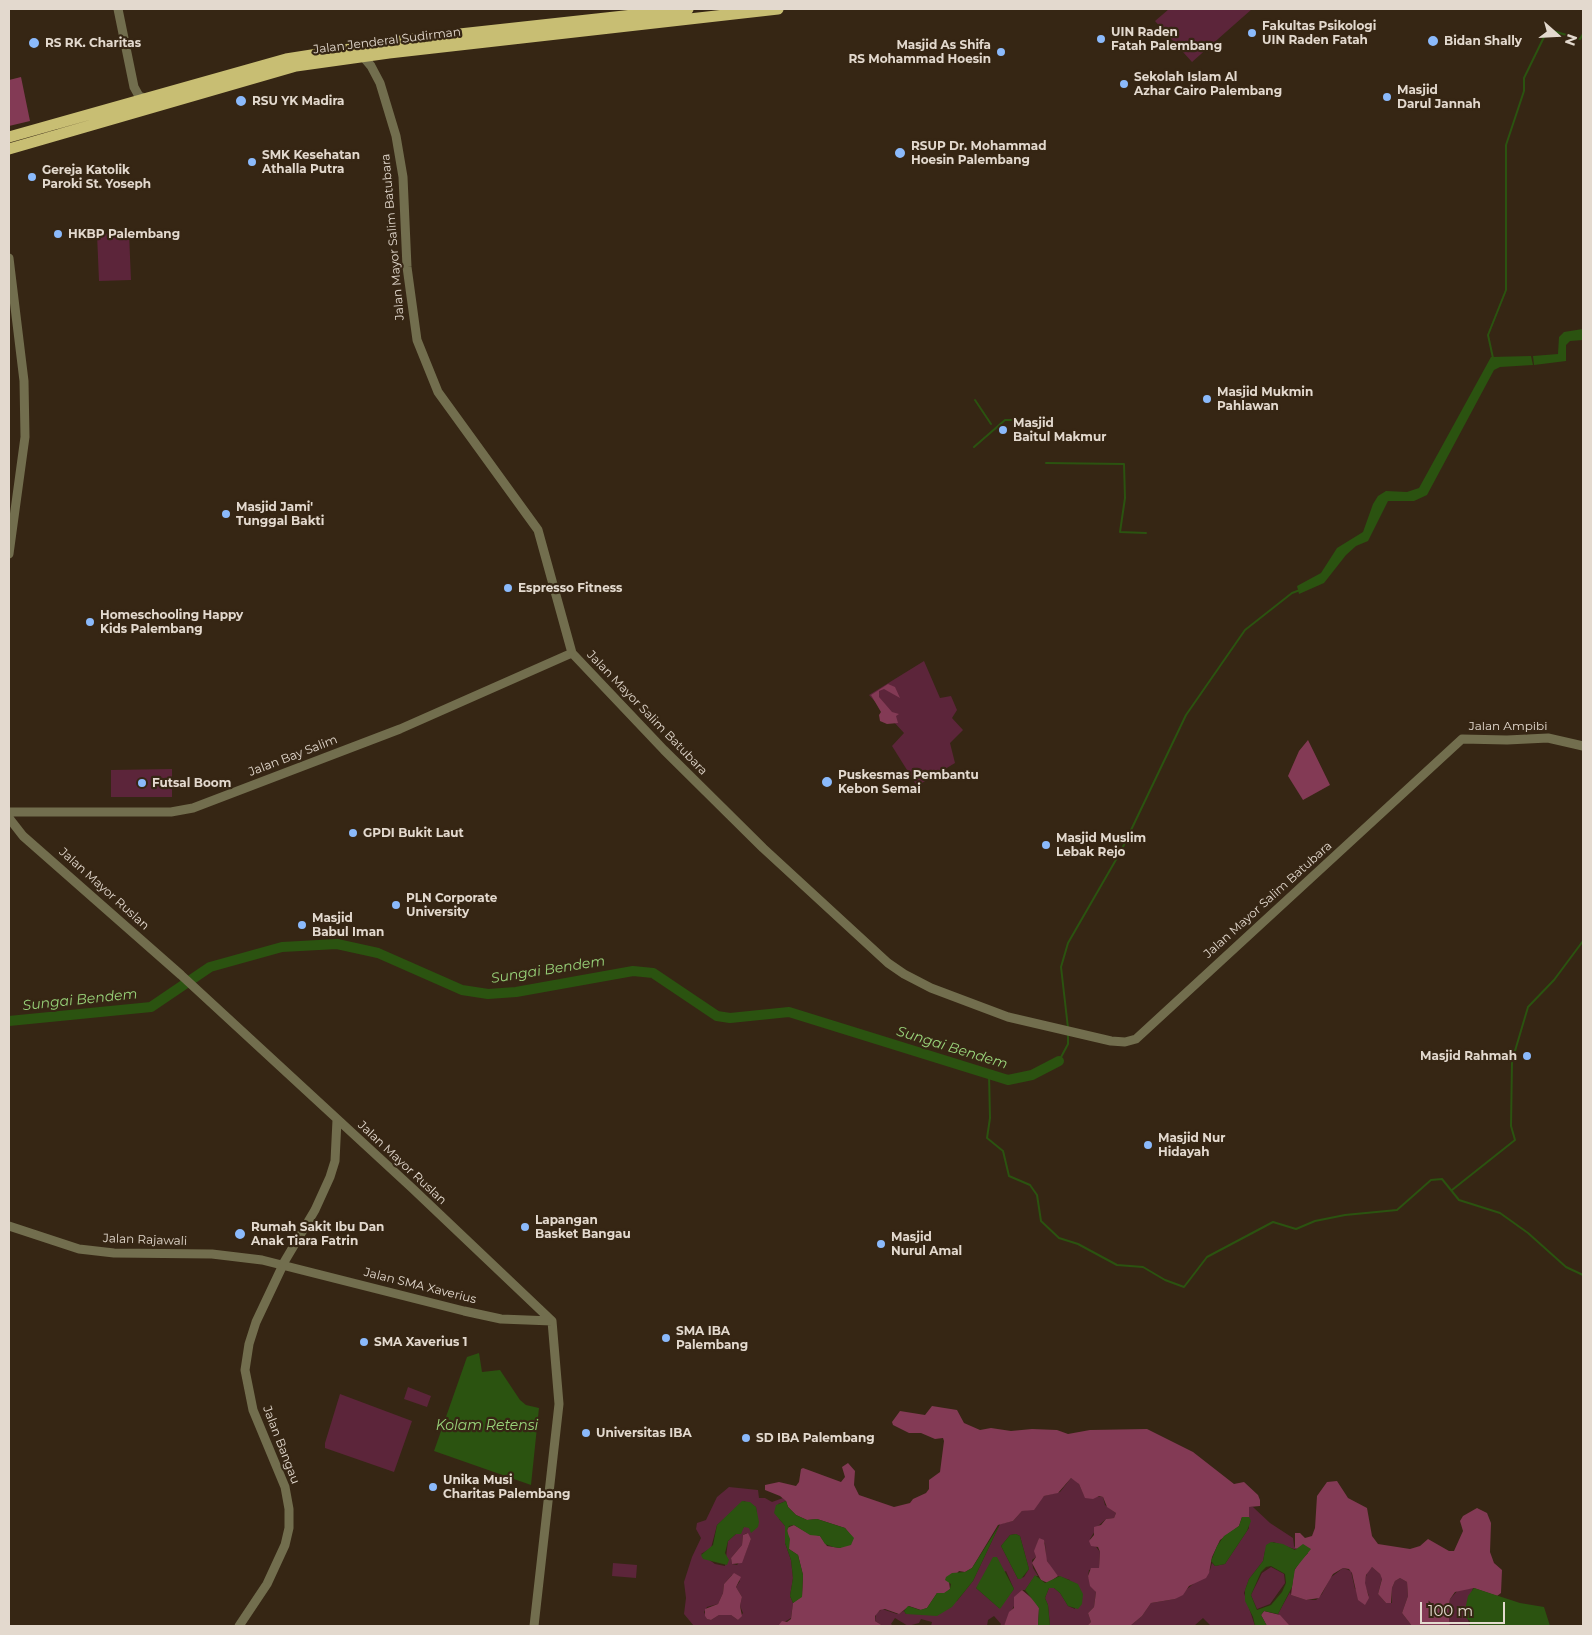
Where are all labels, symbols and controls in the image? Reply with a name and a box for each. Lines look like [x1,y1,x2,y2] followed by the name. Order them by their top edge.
[1532,10,1582,60] north arrow
[1262,19,1376,47] place label: Fakultas Psikologi UIN Raden Fatah
[312,25,462,57] street label: Jalan Jenderal Sudirman
[1111,25,1222,53] place label: UIN Raden Fatah Palembang
[1246,27,1258,39] marker: Fakultas Psikologi UIN Raden Fatah
[1561,32,1582,48] text: N
[1095,33,1107,45] marker: UIN Raden Fatah Palembang
[1426,34,1440,48] marker: Bidan Shally
[1444,34,1522,48] place label: Bidan Shally
[27,36,41,50] marker: RS RK. Charitas
[45,36,141,50] place label: RS RK. Charitas
[848,38,991,66] place label: Masjid As Shifa RS Mohammad Hoesin
[995,46,1007,58] marker: Masjid As Shifa RS Mohammad Hoesin
[1134,70,1282,98] place label: Sekolah Islam Al Azhar Cairo Palembang
[1118,78,1130,90] marker: Sekolah Islam Al Azhar Cairo Palembang
[1397,83,1481,111] place label: Masjid Darul Jannah
[1381,91,1393,103] marker: Masjid Darul Jannah
[234,94,248,108] marker: RSU YK Madira
[252,94,345,108] place label: RSU YK Madira
[911,139,1047,167] place label: RSUP Dr. Mohammad Hoesin Palembang
[893,146,907,160] marker: RSUP Dr. Mohammad Hoesin Palembang
[262,148,360,176] place label: SMK Kesehatan Athalla Putra
[379,153,407,321] street label: Jalan Mayor Salim Batubara
[246,156,258,168] marker: SMK Kesehatan Athalla Putra
[42,163,151,191] place label: Gereja Katolik Paroki St. Yoseph
[26,171,38,183] marker: Gereja Katolik Paroki St. Yoseph
[68,227,180,241] place label: HKBP Palembang
[52,228,64,240] marker: HKBP Palembang
[1217,385,1313,413] place label: Masjid Mukmin Pahlawan
[1201,393,1213,405] marker: Masjid Mukmin Pahlawan
[1013,416,1106,444] place label: Masjid Baitul Makmur
[997,424,1009,436] marker: Masjid Baitul Makmur
[236,500,324,528] place label: Masjid Jami' Tunggal Bakti
[220,508,232,520] marker: Masjid Jami' Tunggal Bakti
[518,581,622,595] place label: Espresso Fitness
[502,582,514,594] marker: Espresso Fitness
[100,608,243,636] place label: Homeschooling Happy Kids Palembang
[84,616,96,628] marker: Homeschooling Happy Kids Palembang
[584,648,710,778] street label: Jalan Mayor Salim Batubara
[1469,719,1547,733] street label: Jalan Ampibi
[247,732,339,780] street label: Jalan Bay Salim
[838,768,979,796] place label: Puskesmas Pembantu Kebon Semai
[820,775,834,789] marker: Puskesmas Pembantu Kebon Semai
[152,776,231,790] place label: Futsal Boom
[136,777,148,789] marker: Futsal Boom
[363,826,464,840] place label: GPDI Bukit Laut
[347,827,359,839] marker: GPDI Bukit Laut
[1056,831,1146,859] place label: Masjid Muslim Lebak Rejo
[1040,839,1052,851] marker: Masjid Muslim Lebak Rejo
[1201,839,1335,961] street label: Jalan Mayor Salim Batubara
[56,845,152,933] street label: Jalan Mayor Ruslan
[406,891,497,919] place label: PLN Corporate University
[390,899,402,911] marker: PLN Corporate University
[312,911,384,939] place label: Masjid Babul Iman
[296,919,308,931] marker: Masjid Babul Iman
[490,953,606,987] water label: Sungai Bendem
[22,986,138,1014] water label: Sungai Bendem
[894,1023,1010,1073] water label: Sungai Bendem
[1420,1049,1517,1063] place label: Masjid Rahmah
[1521,1050,1533,1062] marker: Masjid Rahmah
[355,1118,449,1208] street label: Jalan Mayor Ruslan
[1158,1131,1225,1159] place label: Masjid Nur Hidayah
[1142,1139,1154,1151] marker: Masjid Nur Hidayah
[535,1213,631,1241] place label: Lapangan Basket Bangau
[251,1220,384,1248] place label: Rumah Sakit Ibu Dan Anak Tiara Fatrin
[519,1221,531,1233] marker: Lapangan Basket Bangau
[233,1227,247,1241] marker: Rumah Sakit Ibu Dan Anak Tiara Fatrin
[891,1230,962,1258] place label: Masjid Nurul Amal
[103,1231,187,1249] street label: Jalan Rajawali
[875,1238,887,1250] marker: Masjid Nurul Amal
[362,1265,478,1307] street label: Jalan SMA Xaverius
[676,1324,748,1352] place label: SMA IBA Palembang
[660,1332,672,1344] marker: SMA IBA Palembang
[374,1335,467,1349] place label: SMA Xaverius 1
[358,1336,370,1348] marker: SMA Xaverius 1
[260,1404,302,1486] street label: Jalan Bangau
[436,1418,538,1434] water label: Kolam Retensi
[596,1426,692,1440] place label: Universitas IBA
[580,1427,592,1439] marker: Universitas IBA
[756,1431,875,1445] place label: SD IBA Palembang
[740,1432,752,1444] marker: SD IBA Palembang
[443,1473,570,1501] place label: Unika Musi Charitas Palembang
[427,1481,439,1493] marker: Unika Musi Charitas Palembang
[1422,1592,1507,1624] scale bar
[1428,1601,1473,1620] text: 100 m

